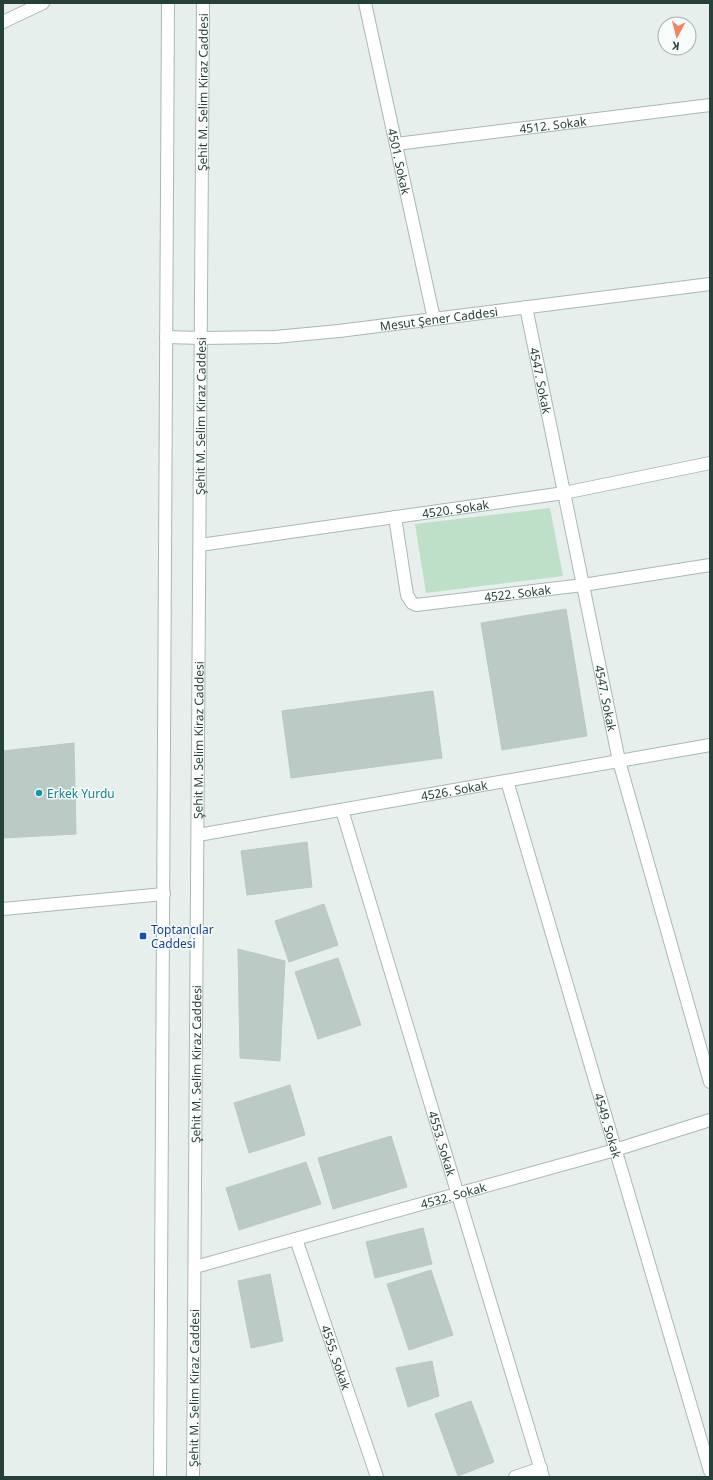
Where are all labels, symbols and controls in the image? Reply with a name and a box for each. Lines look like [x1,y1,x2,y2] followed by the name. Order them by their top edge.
[193,13,211,171] street label: Şehit M. Selim Kiraz Caddesi
[657,16,697,56] north arrow
[670,38,680,54] text: K
[518,112,588,137] street label: 4512. Sokak
[384,127,415,197] street label: 4501. Sokak
[379,302,499,334] street label: Mesut Şener Caddesi
[191,337,209,495] street label: Şehit M. Selim Kiraz Caddesi
[526,346,556,416] street label: 4547. Sokak
[421,495,490,522] street label: 4520. Sokak
[483,580,552,605] street label: 4522. Sokak
[189,661,207,819] street label: Şehit M. Selim Kiraz Caddesi
[591,663,621,733] street label: 4547. Sokak
[419,776,489,804] street label: 4526. Sokak
[47,785,115,802] place label: Erkek Yurdu
[34,788,44,798] marker: Erkek Yurdu
[151,921,214,952] place label: Toptancılar Caddesi
[138,931,148,941] marker: Toptancılar Caddesi
[187,985,205,1143] street label: Şehit M. Selim Kiraz Caddesi
[591,1091,626,1161] street label: 4549. Sokak
[425,1109,460,1178] street label: 4553. Sokak
[418,1178,488,1212] street label: 4532. Sokak
[185,1309,203,1467] street label: Şehit M. Selim Kiraz Caddesi
[317,1323,355,1392] street label: 4555. Sokak

